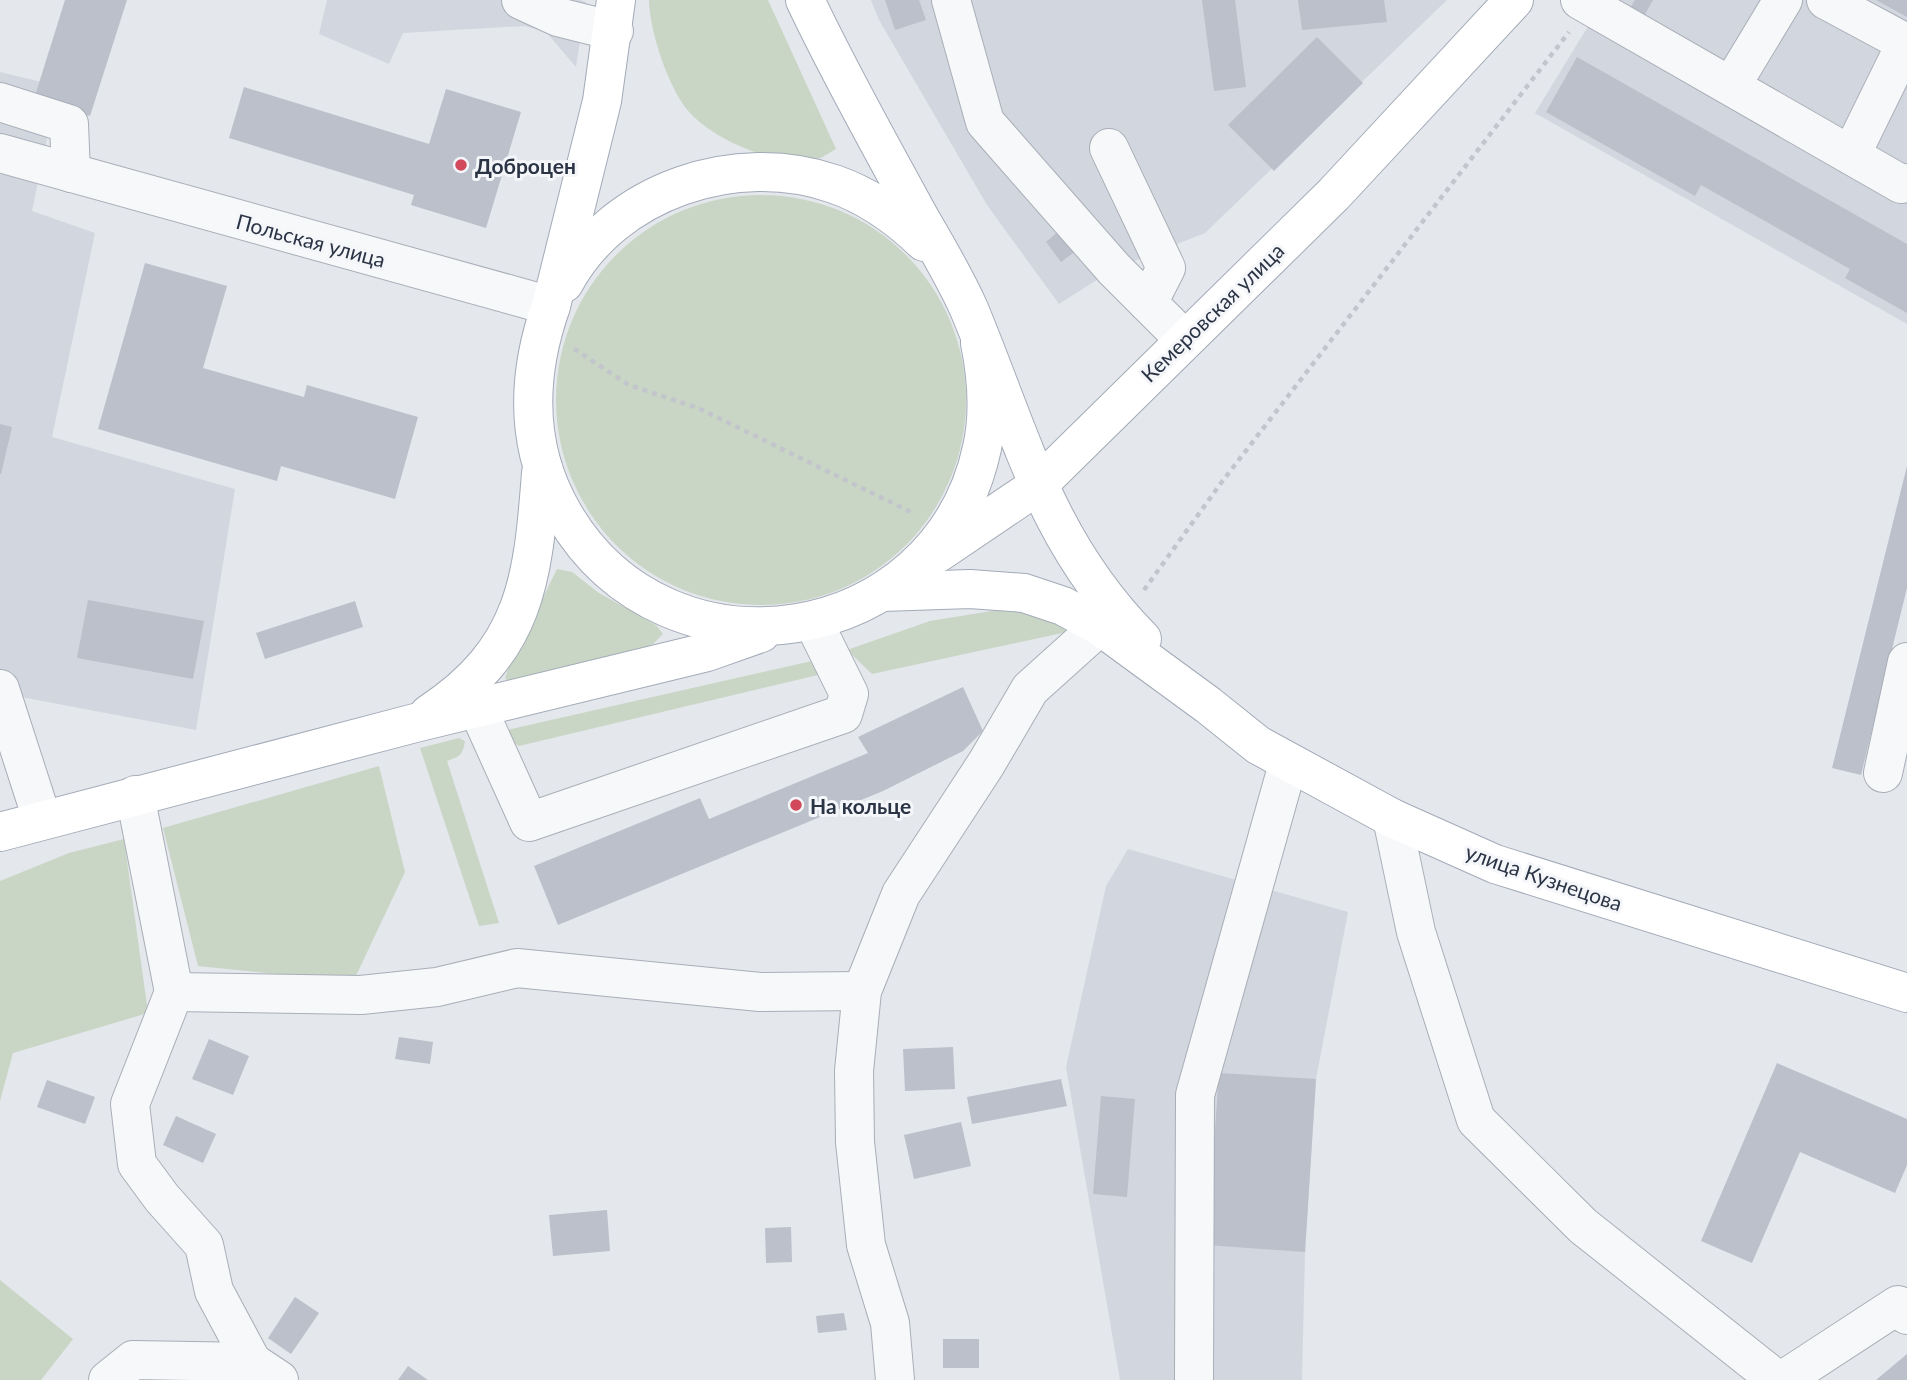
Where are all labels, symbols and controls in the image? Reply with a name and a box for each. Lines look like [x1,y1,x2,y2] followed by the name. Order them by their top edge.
[475,153,576,178] place label: Доброцен
[453,157,469,173] marker: Доброцен
[234,208,388,272] street label: Польская улица
[1135,237,1289,387] street label: Кемеровская улица
[810,793,911,818] place label: На кольце
[788,797,804,813] marker: На кольце
[1462,838,1626,916] street label: улица Кузнецова

